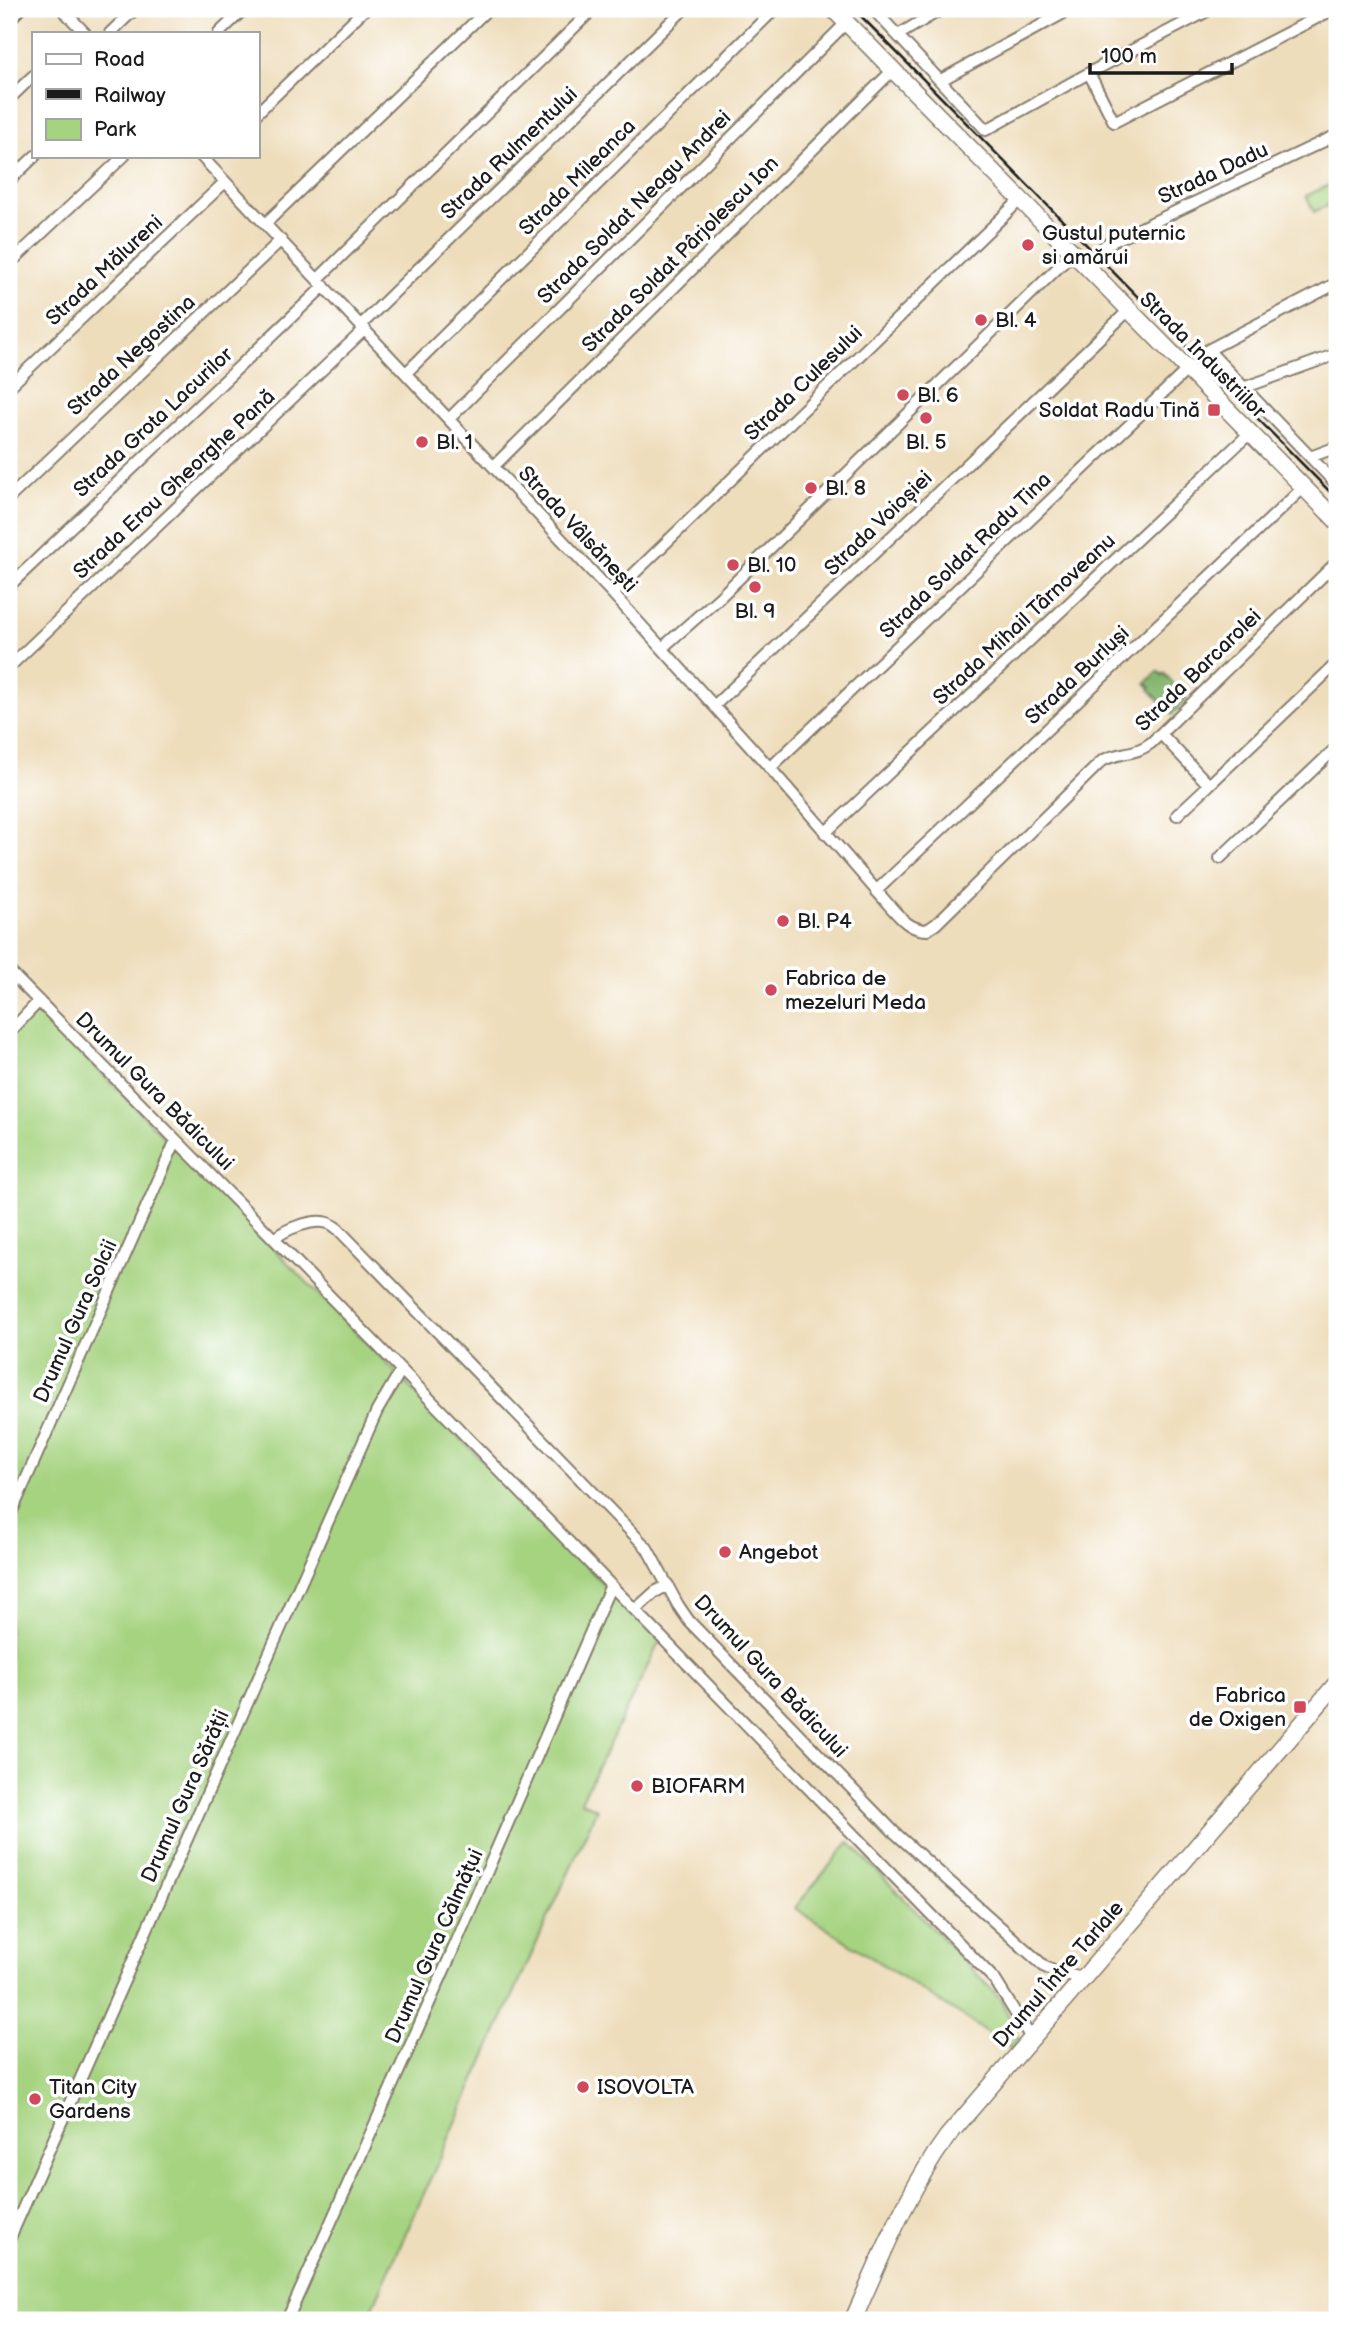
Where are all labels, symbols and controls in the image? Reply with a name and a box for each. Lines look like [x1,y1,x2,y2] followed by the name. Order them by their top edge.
[32,32,259,158] legend
[1090,32,1232,76] scale bar
[1101,44,1157,69] text: 100 m
[94,47,145,72] text: Road
[436,82,583,225] street label: Strada Rulmentului
[94,83,166,108] text: Railway
[532,105,736,309] street label: Strada Soldat Neagu Andrei
[514,114,641,241] street label: Strada Mileanca
[94,117,137,142] text: Park
[1154,137,1272,210] street label: Strada Dadu
[577,151,784,358] street label: Strada Soldat Pârjolescu Ion
[41,210,168,331] street label: Strada Mălureni
[1042,221,1186,270] place label: Gustul puternic si amărui
[1020,237,1036,253] marker: Gustul puternic si amărui
[1134,287,1271,424] street label: Strada Industriilor
[62,290,200,421] street label: Strada Negostina
[995,308,1037,333] place label: Bl. 4
[973,312,989,328] marker: Bl. 4
[739,321,868,446] street label: Strada Culesului
[69,342,238,503] street label: Strada Grota Lacurilor
[917,383,959,408] place label: Bl. 6
[68,384,280,584] street label: Strada Erou Gheorghe Pană
[895,387,911,403] marker: Bl. 6
[1039,398,1200,423] place label: Soldat Radu Tină
[1206,402,1222,418] marker: Soldat Radu Tină
[918,410,934,426] marker: Bl. 5
[436,430,473,455] place label: Bl. 1
[906,430,946,455] place label: Bl. 5
[414,434,430,450] marker: Bl. 1
[513,461,642,598] street label: Strada Vâlsănești
[819,466,937,581] street label: Strada Voioșiei
[874,467,1056,644] street label: Strada Soldat Radu Tina
[825,476,866,501] place label: Bl. 8
[803,480,819,496] marker: Bl. 8
[928,528,1121,710] street label: Strada Mihail Târnoveanu
[747,553,796,578] place label: Bl. 10
[725,557,741,573] marker: Bl. 10
[747,579,763,595] marker: Bl. 9
[735,599,775,624] place label: Bl. 9
[1130,604,1266,737] street label: Strada Barcarolei
[1020,621,1135,730] street label: Strada Burluși
[797,909,852,934] place label: Bl. P4
[775,913,791,929] marker: Bl. P4
[785,966,926,1015] place label: Fabrica de mezeluri Meda
[763,982,779,998] marker: Fabrica de mezeluri Meda
[70,1007,239,1176] street label: Drumul Gura Bădicului
[28,1236,123,1407] street label: Drumul Gura Solcii
[739,1540,819,1565] place label: Angebot
[717,1544,733,1560] marker: Angebot
[689,1590,853,1763] street label: Drumul Gura Bădicului
[1189,1683,1286,1732] place label: Fabrica de Oxigen
[1292,1699,1308,1715] marker: Fabrica de Oxigen
[136,1706,235,1886] street label: Drumul Gura Sărății
[651,1774,745,1799] place label: BIOFARM
[629,1778,645,1794] marker: BIOFARM
[380,1845,489,2047] street label: Drumul Gura Călmățui
[988,1896,1129,2053] street label: Drumul Între Tarlale
[49,2075,137,2124] place label: Titan City Gardens
[597,2075,694,2100] place label: ISOVOLTA
[575,2079,591,2095] marker: ISOVOLTA
[27,2091,43,2107] marker: Titan City Gardens

